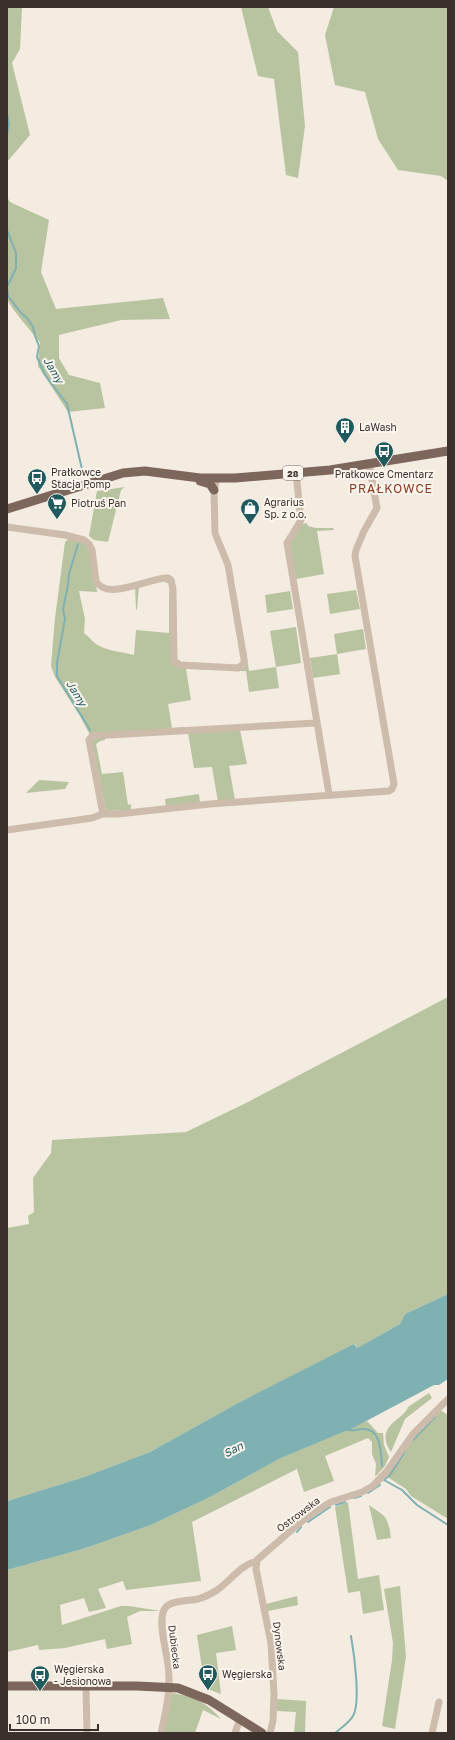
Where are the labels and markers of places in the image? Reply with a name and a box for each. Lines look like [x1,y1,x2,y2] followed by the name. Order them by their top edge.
[334,416,356,444] building icon: LaWash
[359,421,397,433] place label: LaWash
[373,440,395,468] bus stop icon: Prałkowce Cmentarz
[51,466,111,490] place label: Prałkowce Stacja Pomp
[26,467,48,495] bus stop icon: Prałkowce Stacja Pomp
[335,468,433,480] place label: Prałkowce Cmentarz
[46,492,68,520] supermarket icon: Piotruś Pan
[264,496,307,520] place label: Agrarius Sp. z o.o.
[71,497,126,509] place label: Piotruś Pan
[239,497,261,525] shop icon: Agrarius Sp. z o.o.
[54,1663,111,1687] place label: Węgierska - Jesionowa
[197,1663,219,1691] bus stop icon: Węgierska
[29,1664,51,1692] bus stop icon: Węgierska - Jesionowa
[222,1668,272,1680] place label: Węgierska

